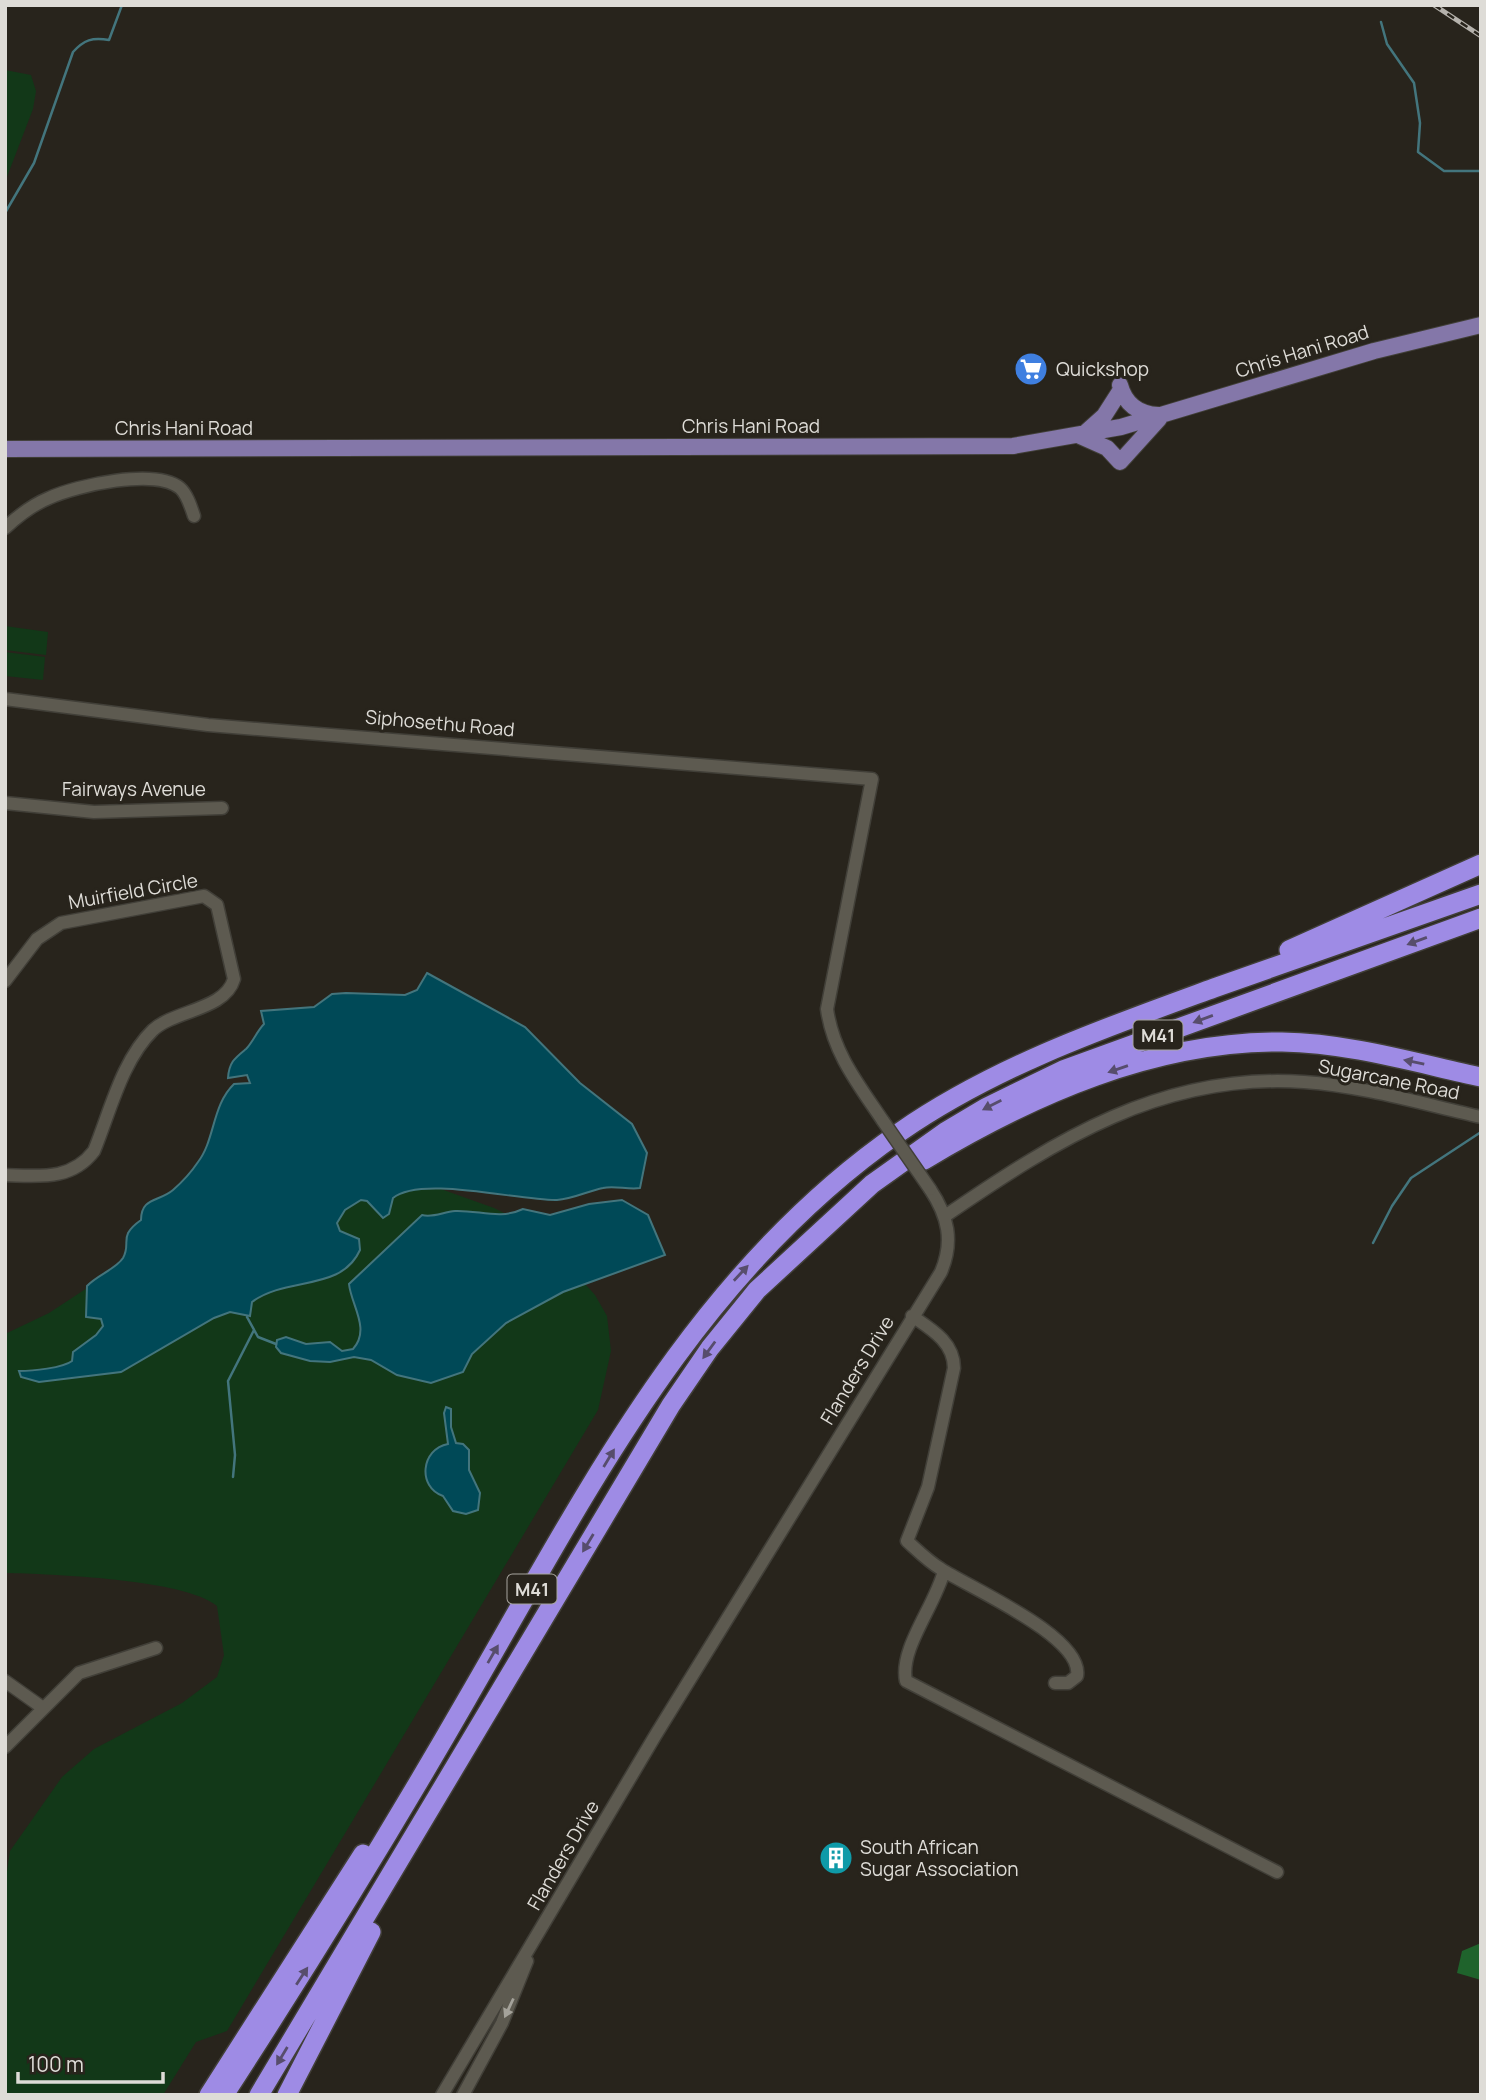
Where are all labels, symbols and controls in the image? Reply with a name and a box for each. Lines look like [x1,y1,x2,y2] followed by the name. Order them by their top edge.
[1232,318,1372,384] street label: Chris Hani Road
[1012,350,1050,388] supermarket icon: Quickshop
[1056,356,1149,382] place label: Quickshop
[682,413,820,439] street label: Chris Hani Road
[115,415,253,441] street label: Chris Hani Road
[364,704,516,742] street label: Siphosethu Road
[62,776,206,802] street label: Fairways Avenue
[66,867,200,915] street label: Muirfield Circle
[1406,936,1427,947] one-way arrow
[1192,1014,1213,1025] one-way arrow
[1134,1020,1182,1050] road number: M41
[1316,1053,1462,1105] street label: Sugarcane Road
[1403,1057,1425,1068] one-way arrow
[1107,1064,1128,1075] one-way arrow
[982,1099,1002,1110] one-way arrow
[732,1265,748,1282] one-way arrow
[814,1311,900,1429] street label: Flanders Drive
[702,1341,716,1359] one-way arrow
[602,1449,615,1468] one-way arrow
[582,1534,595,1553] one-way arrow
[508,1574,556,1604] road number: M41
[487,1645,499,1664] one-way arrow
[521,1795,605,1915] street label: Flanders Drive
[860,1834,1018,1882] place label: South African Sugar Association
[817,1839,855,1877] building icon: South African Sugar Association
[295,1966,308,1986] one-way arrow
[503,1998,515,2018] one-way arrow
[18,2040,163,2084] scale bar
[276,2046,289,2065] one-way arrow
[28,2050,84,2078] text: 100 m

